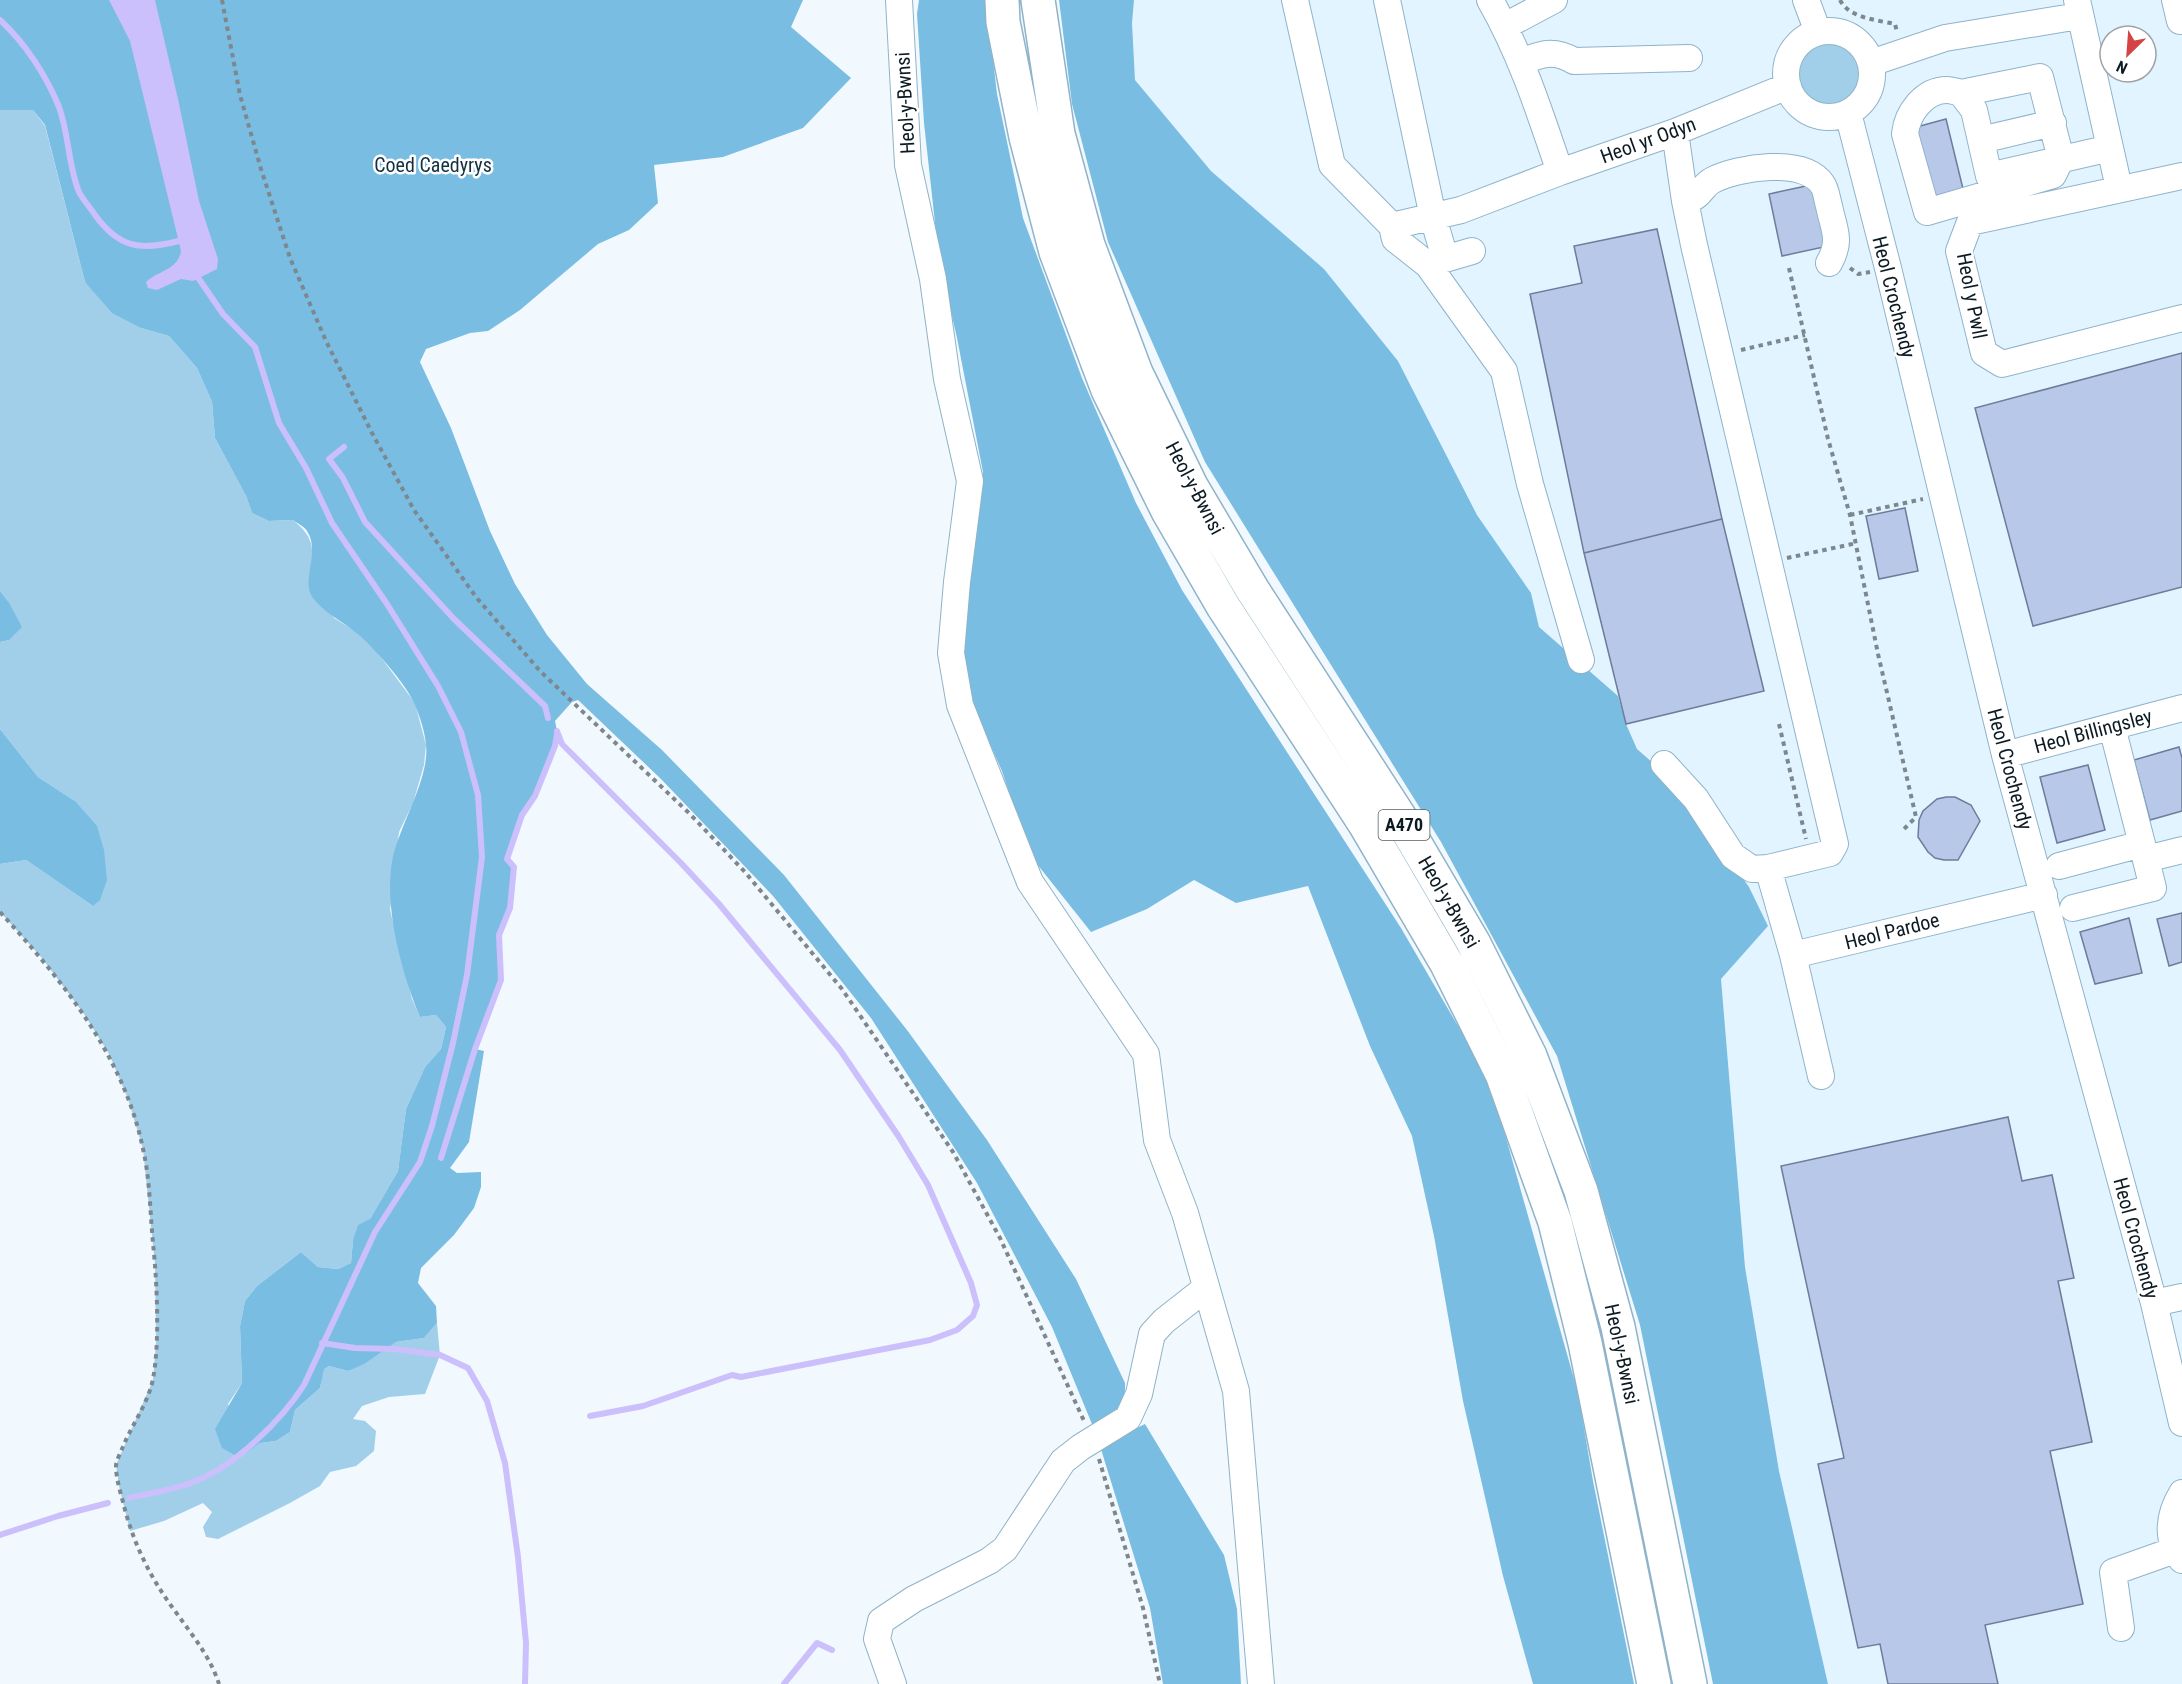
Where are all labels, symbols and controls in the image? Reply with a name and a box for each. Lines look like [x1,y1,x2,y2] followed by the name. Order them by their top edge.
[2098,24,2158,84] north arrow
[890,51,920,155] street label: Heol-y-Bwnsi
[2113,56,2130,78] text: N
[1597,112,1699,168] street label: Heol yr Odyn
[374,153,492,177] park label: Coed Caedyrys
[1867,234,1921,360] street label: Heol Crochendy
[1952,251,1992,341] street label: Heol y Pwll
[1160,437,1230,539] street label: Heol-y-Bwnsi
[2031,704,2155,758] street label: Heol Billingsley
[1982,706,2038,832] street label: Heol Crochendy
[1378,810,1430,840] road number: A470
[1413,852,1485,952] street label: Heol-y-Bwnsi
[1842,908,1942,954] street label: Heol Pardoe
[2108,1175,2164,1301] street label: Heol Crochendy
[1600,1302,1644,1406] street label: Heol-y-Bwnsi

